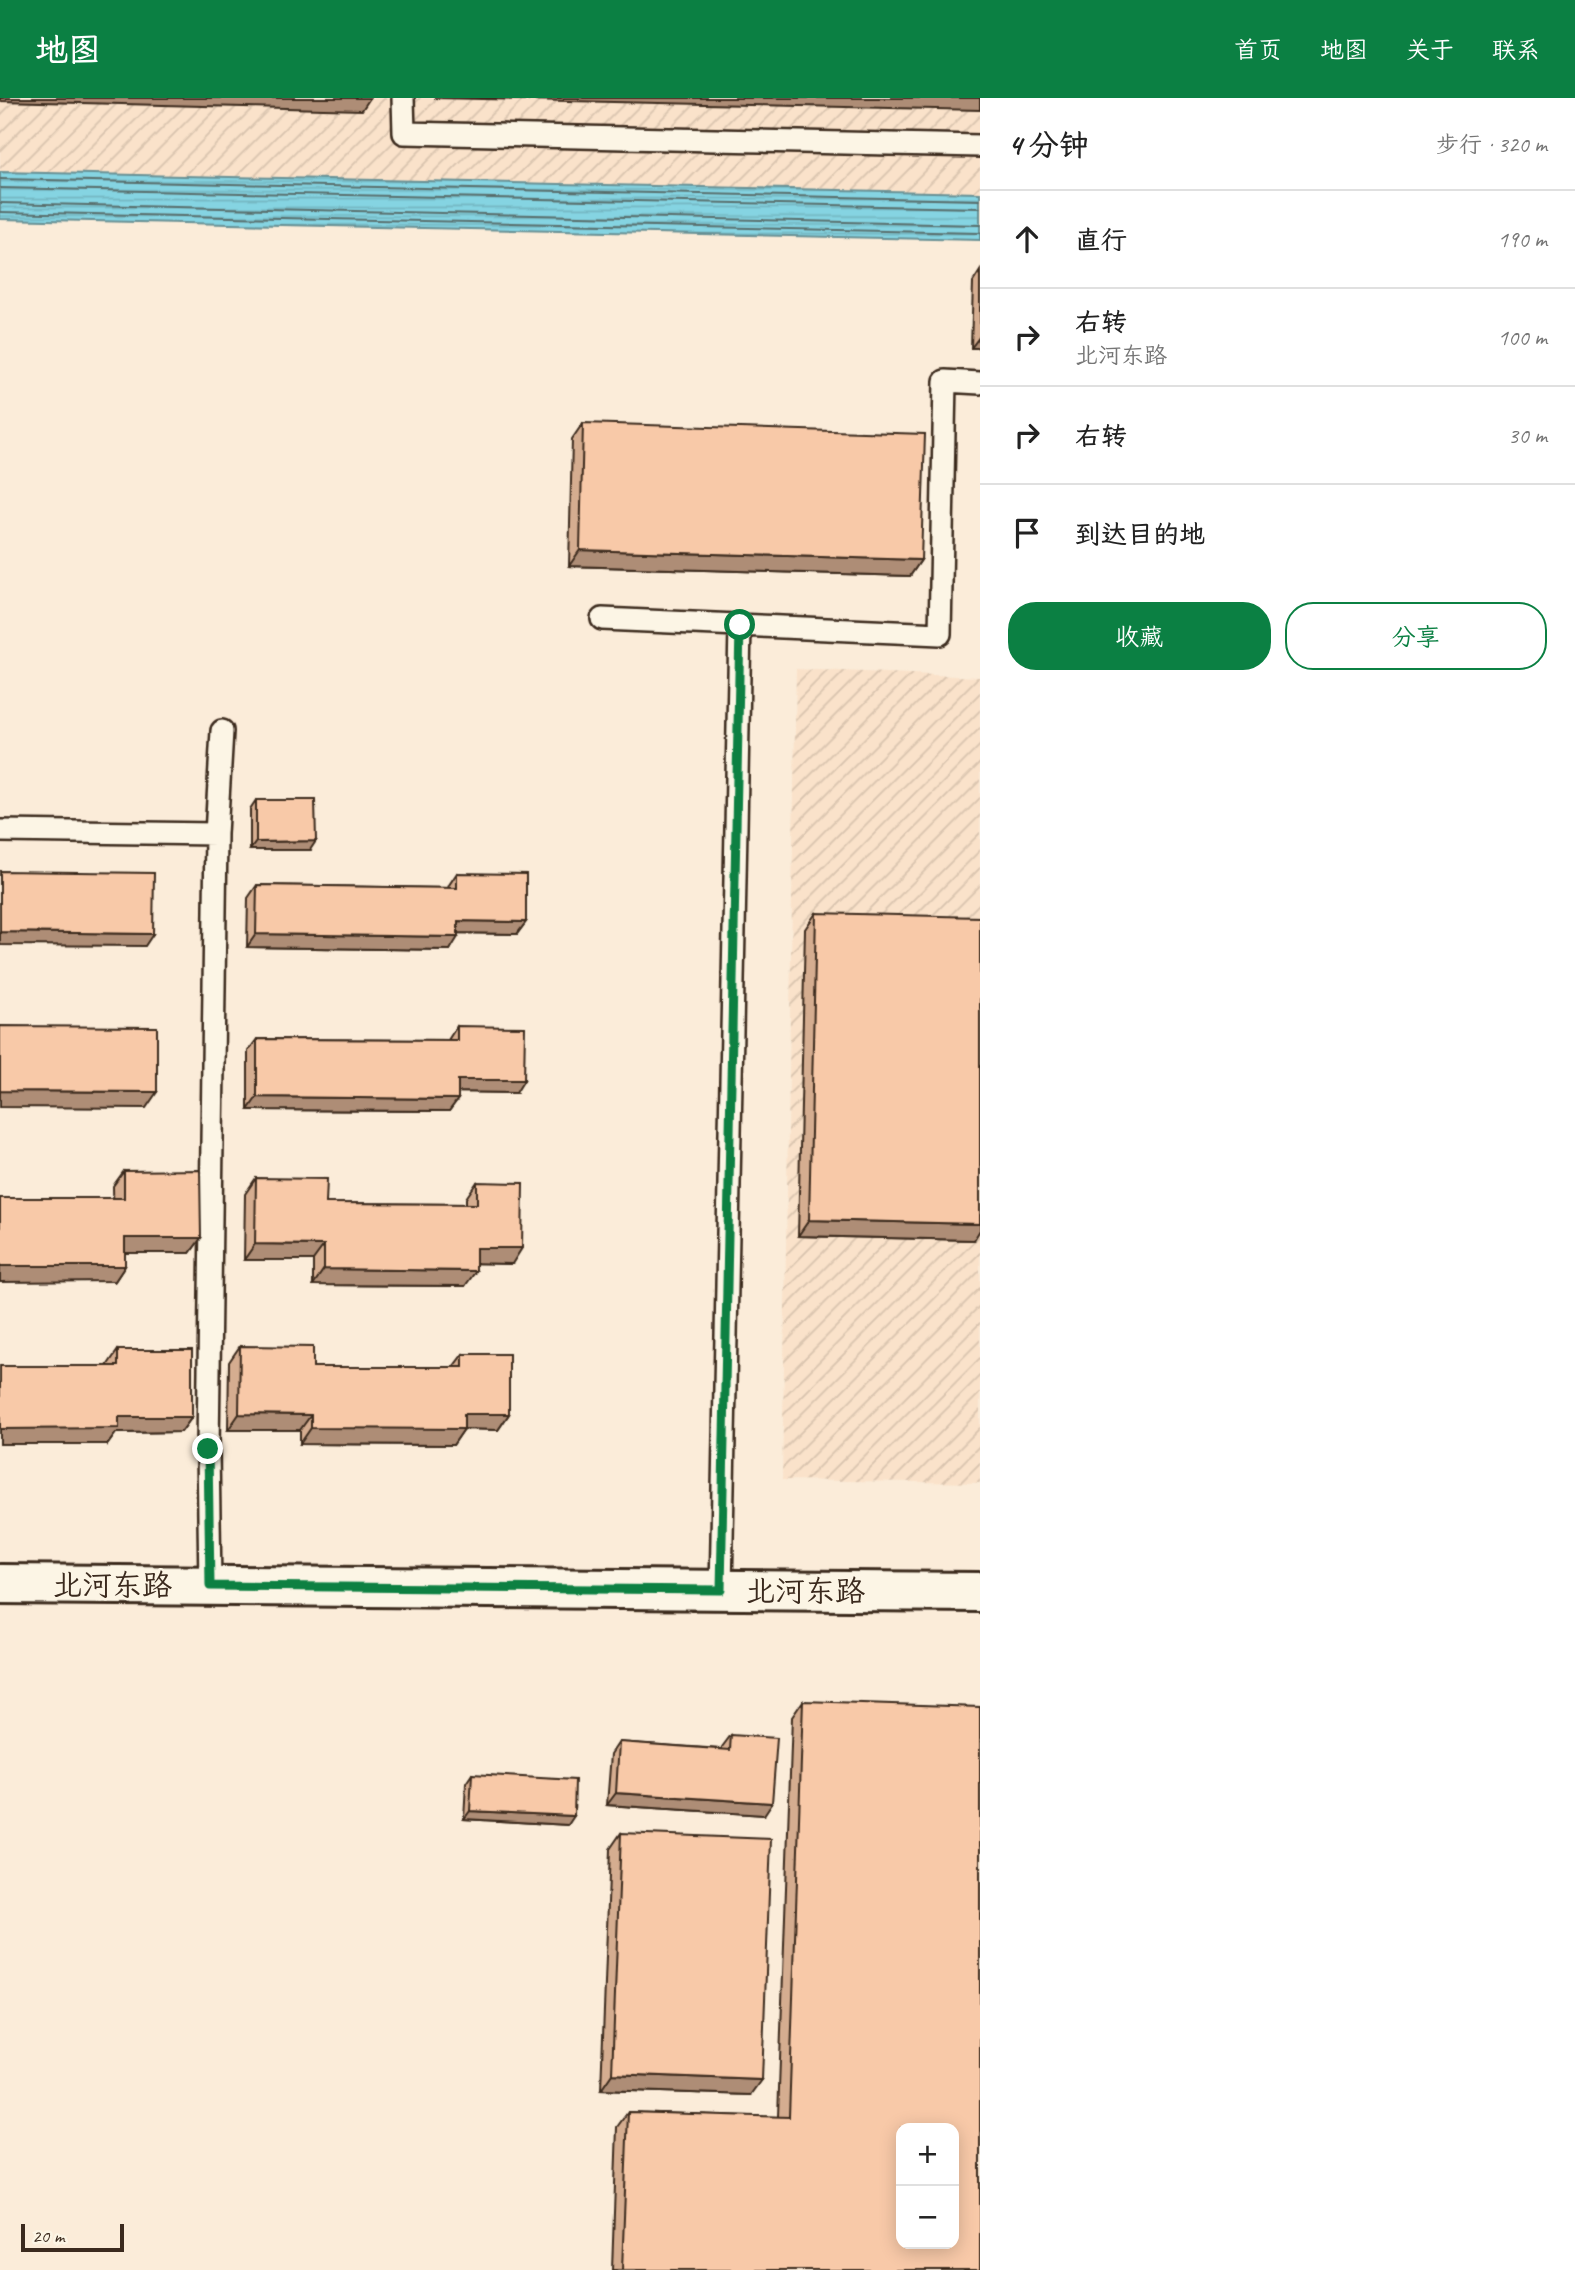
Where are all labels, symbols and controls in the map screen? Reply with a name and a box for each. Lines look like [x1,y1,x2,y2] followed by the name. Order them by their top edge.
[35,29,101,71] text: 地图
[1234,35,1282,65] text: 首页
[1320,35,1368,65] text: 地图
[1406,35,1454,65] text: 关于
[1492,35,1540,65] text: 联系
[1008,126,1089,164] text: 4 分钟
[1436,130,1547,159] text: 步行 · 320 m
[1008,220,1046,258] icon: ahead
[1075,224,1127,257] text: 直行
[1498,225,1547,254] text: 190 m
[1075,306,1127,339] text: 右转
[1008,318,1046,356] icon: right
[1498,323,1547,352] text: 100 m
[1075,341,1167,370] text: 北河东路
[1008,416,1046,454] icon: right
[1075,420,1127,453] text: 右转
[1508,421,1547,450] text: 30 m
[1008,514,1046,552] icon: arrive
[1075,518,1205,551] text: 到达目的地
[1008,602,1271,670] button: 收藏
[1285,602,1547,670] button: 分享
[724,609,755,640] route start
[192,1433,223,1464] route end
[52,1566,172,1604] street label: 北河东路
[745,1572,865,1610] street label: 北河东路
[896,2123,959,2249] map controls
[896,2123,959,2186] button: +
[896,2186,959,2249] button: −
[21,2221,124,2253] scale bar
[32,2224,64,2248] text: 20 m

